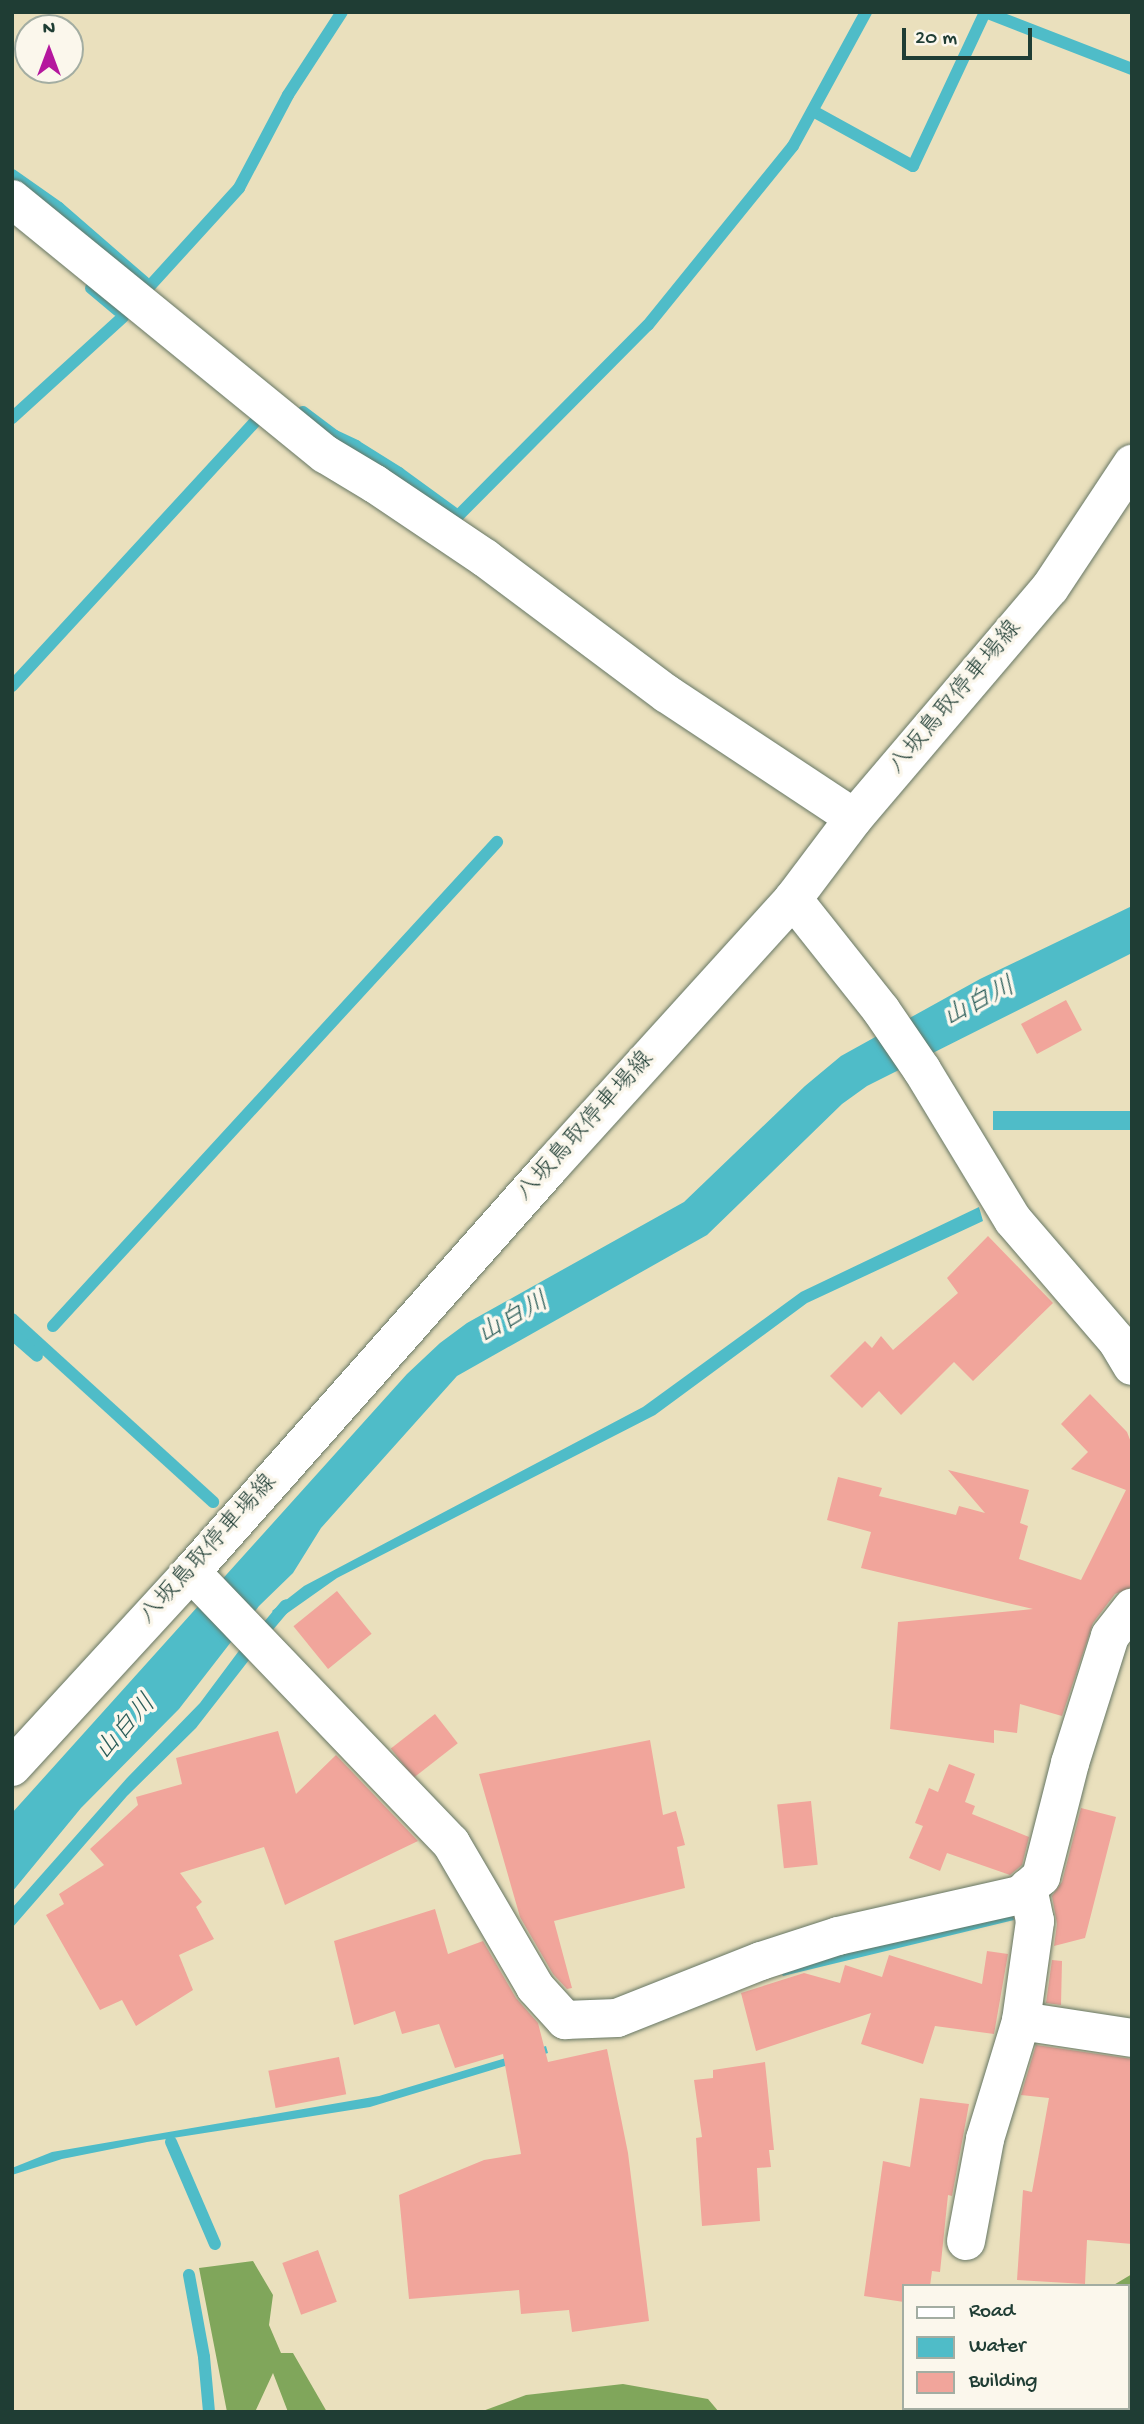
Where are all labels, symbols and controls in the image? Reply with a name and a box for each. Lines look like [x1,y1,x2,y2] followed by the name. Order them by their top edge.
[14,14,84,84] north arrow
[906,14,1036,58] scale bar
[43,18,55,41] text: N
[915,27,957,52] text: 20 m
[883,615,1029,781] street label: 八坂鳥取停車場線
[938,972,1022,1036] water label: 山白川
[511,1046,661,1208] street label: 八坂鳥取停車場線
[472,1287,556,1353] water label: 山白川
[134,1469,284,1631] street label: 八坂鳥取停車場線
[89,1690,165,1768] water label: 山白川
[902,2284,1130,2410] legend
[969,2300,1015,2325] text: Road
[969,2335,1025,2360] text: Water
[969,2370,1038,2395] text: Building

